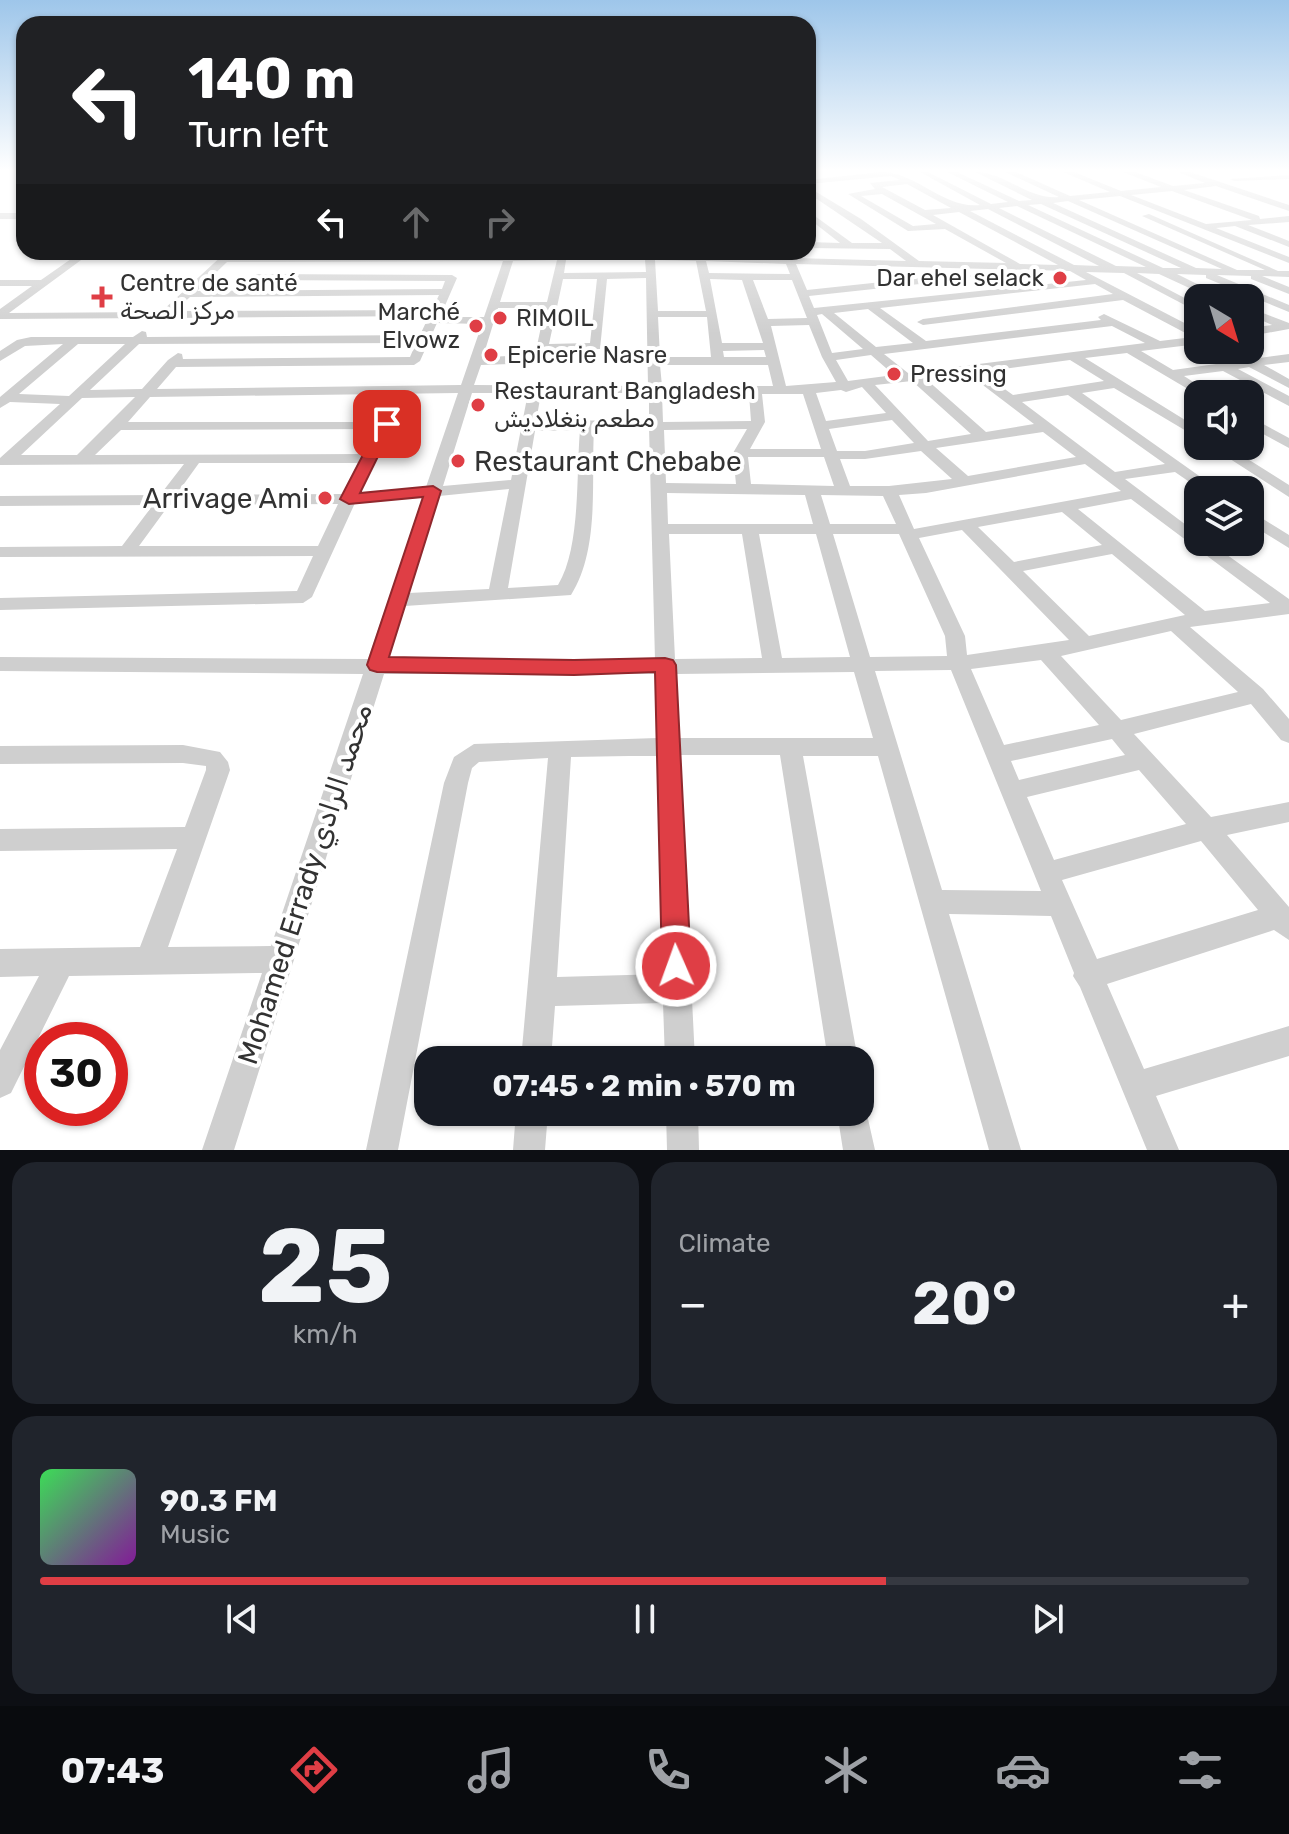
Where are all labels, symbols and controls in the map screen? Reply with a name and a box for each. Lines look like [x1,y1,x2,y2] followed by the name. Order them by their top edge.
[188,46,355,112] text: 140 m
[56,48,160,152] icon: left
[188,113,329,156] text: Turn left
[310,200,354,244] icon: left
[394,200,438,244] icon: ahead
[478,200,522,244] icon: right
[876,264,1045,292] place label: Dar ehel selack
[120,269,298,325] place label: Centre de santé مركز الصحة
[1051,269,1069,287] marker: Dar ehel selack
[1184,284,1264,364] north arrow
[1184,284,1264,556] map controls
[91,286,113,308] marker: Centre de santé مركز الصحة
[378,298,460,354] place label: Marché Elvowz
[516,304,594,332] place label: RIMOIL
[491,309,509,327] marker: RIMOIL
[467,317,485,335] marker: Marché Elvowz
[507,341,667,369] place label: Epicerie Nasre
[482,346,500,364] marker: Epicerie Nasre
[910,360,1007,388] place label: Pressing
[885,365,903,383] marker: Pressing
[494,377,756,434] place label: Restaurant Bangladesh مطعم بنغلاديش
[1184,380,1264,460] button: sound
[353,390,421,458] pin
[469,396,487,414] marker: Restaurant Bangladesh مطعم بنغلاديش
[365,402,409,446] icon: arrive
[474,445,742,478] place label: Restaurant Chebabe
[449,452,467,470] marker: Restaurant Chebabe
[1184,476,1264,556] button: layers
[143,482,309,515] place label: Arrivage Ami
[316,489,334,507] marker: Arrivage Ami
[231,700,382,1069] street label: Mohamed Errady محمد الرادي
[634,924,718,1008] position arrow
[24,1022,128,1126] speed limit sign: 30
[492,1068,796,1104] text: 07:45 · 2 min · 570 m
[258,1205,393,1328] text: 25
[679,1228,771,1259] text: Climate
[912,1268,1017,1339] text: 20°
[679,1278,707,1330] text: −
[1222,1278,1249,1330] text: +
[293,1319,358,1350] text: km/h
[160,1483,277,1519] text: 90.3 FM
[160,1519,230,1550] text: Music
[220,1597,264,1641] icon: previous
[623,1597,667,1641] icon: pause
[1026,1597,1070,1641] icon: next
[286,1742,342,1798] icon: directions
[463,1742,519,1798] icon: music
[640,1742,696,1798] icon: phone
[818,1742,874,1798] icon: climate
[995,1742,1051,1798] icon: car
[1172,1742,1228,1798] icon: filters
[61,1749,165,1792] text: 07:43

